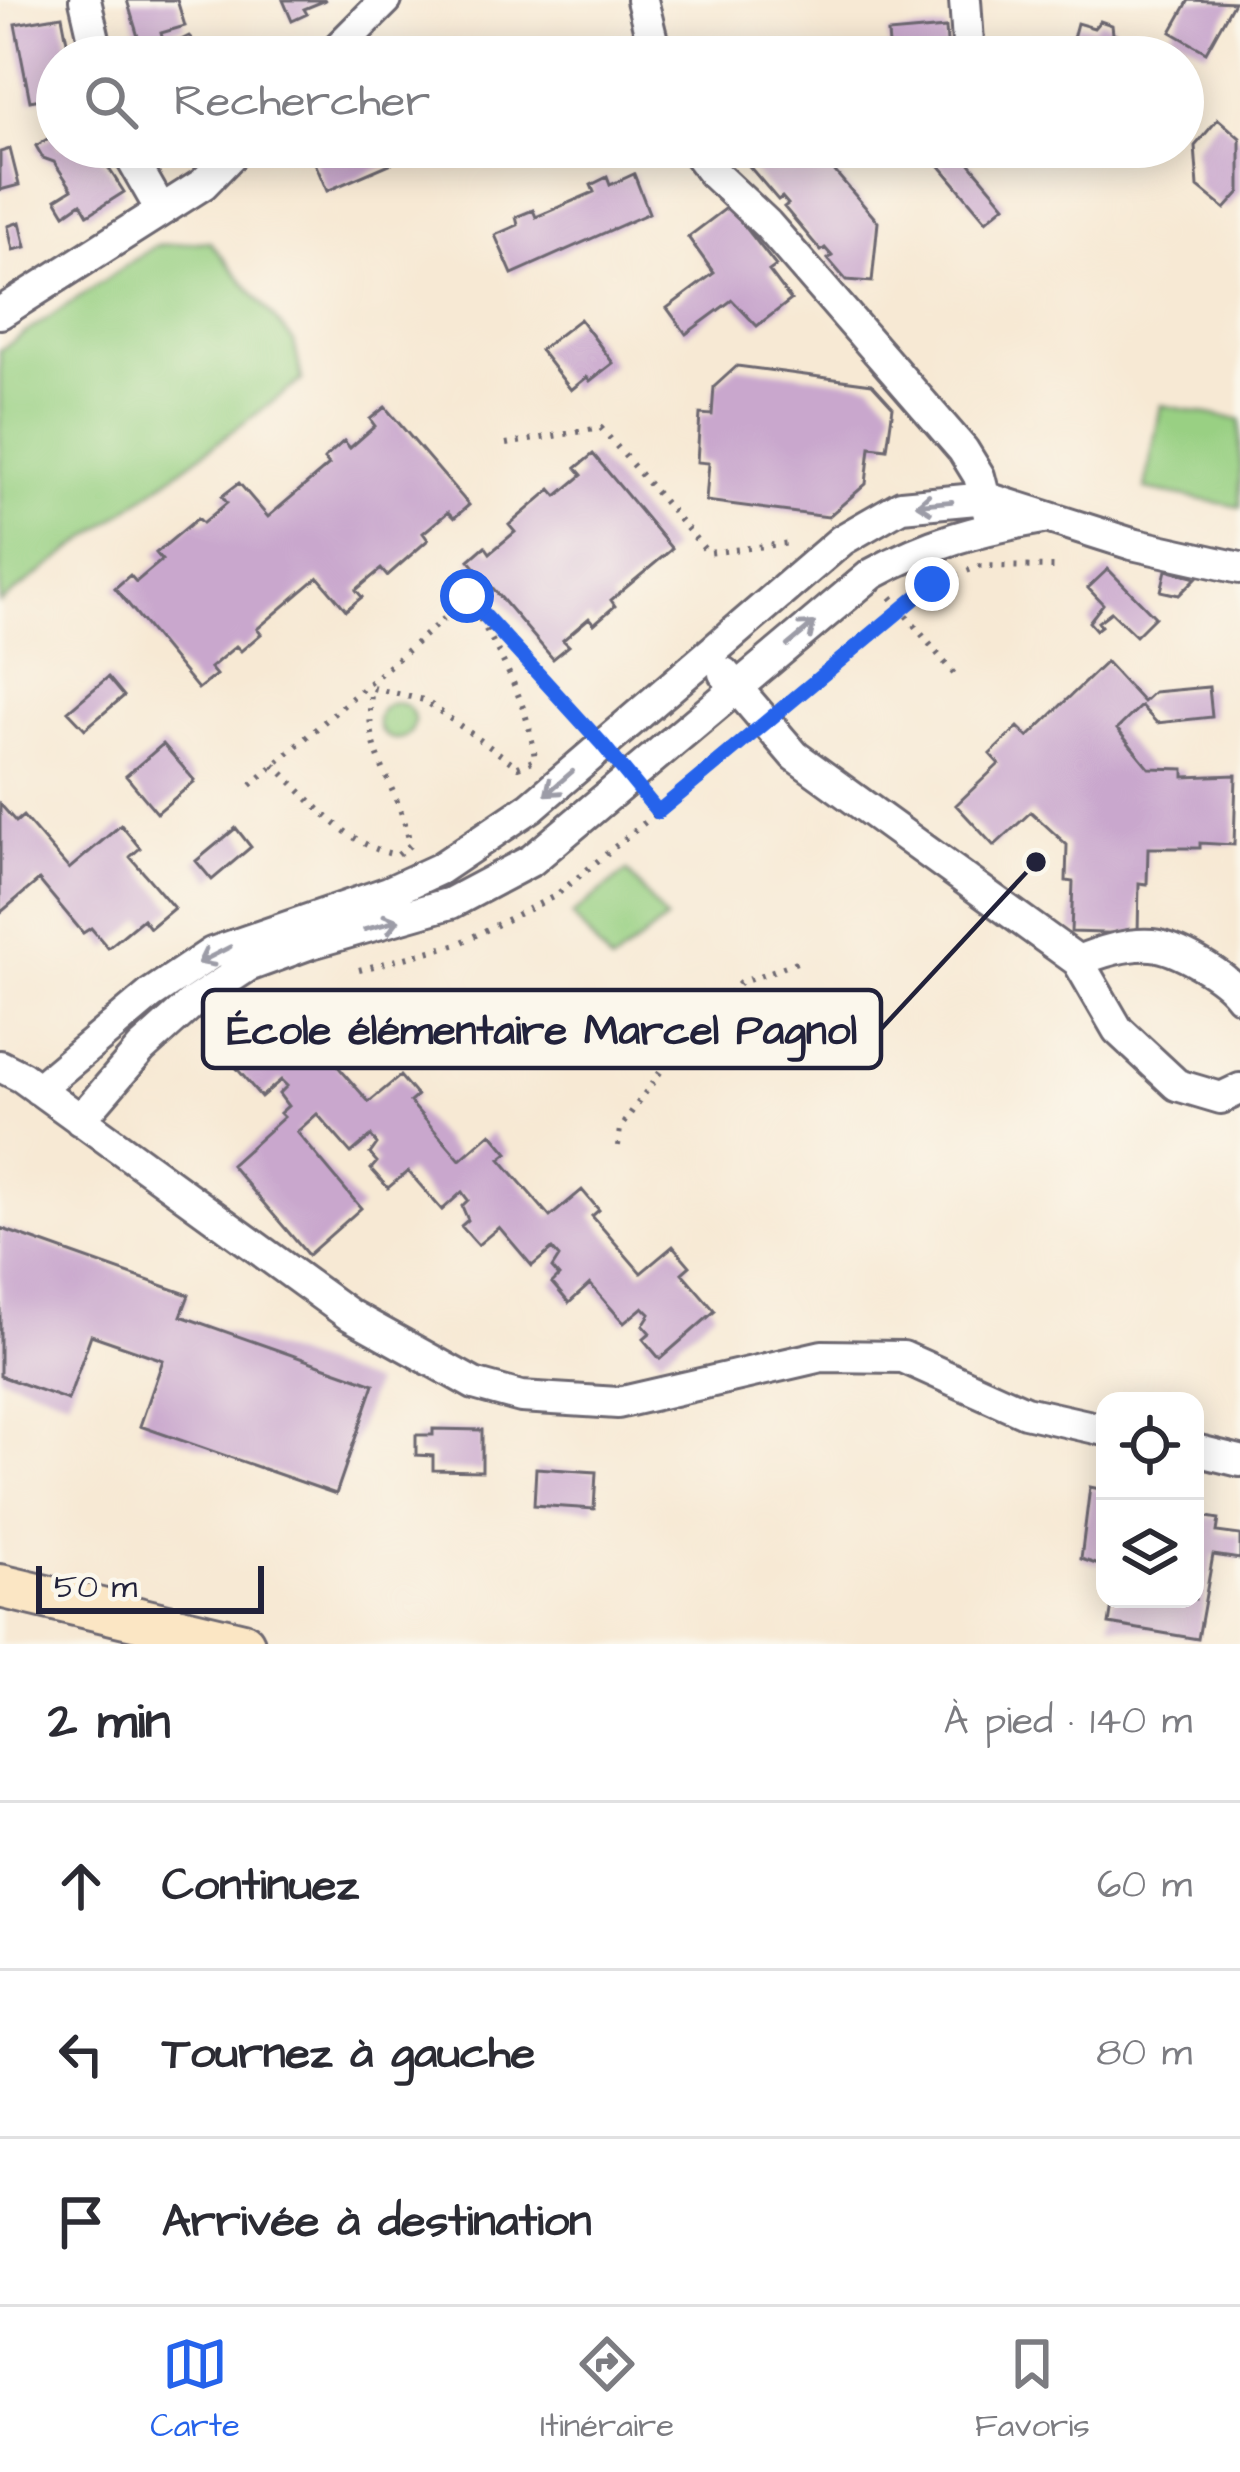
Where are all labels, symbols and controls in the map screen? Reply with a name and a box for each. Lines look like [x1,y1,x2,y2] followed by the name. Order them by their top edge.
[36,36,1204,168] search box
[78,69,144,135] icon: search
[174,71,430,133] text: Rechercher
[915,492,954,515] one-way arrow
[905,557,959,611] route end
[440,569,494,623] route start
[785,621,816,649] one-way arrow
[544,768,575,796] one-way arrow
[362,913,400,935] one-way arrow
[196,945,232,967] one-way arrow
[203,990,881,1068] callout: École élémentaire Marcel Pagnol
[227,1003,857,1062] text: École élémentaire Marcel Pagnol
[1096,1392,1204,1608] map controls
[1096,1392,1204,1500] button: locate
[1096,1500,1204,1608] button: layers
[36,1560,264,1613] scale bar
[54,1564,137,1610] text: 50 m
[48,1687,171,1758] text: 2 min
[944,1695,1192,1749] text: À pied · 140 m
[48,1853,114,1919] icon: ahead
[162,1855,359,1917] text: Continuez
[1097,1859,1192,1913] text: 60 m
[48,2021,114,2087] icon: left
[162,2023,535,2085] text: Tournez à gauche
[1096,2027,1192,2081] text: 80 m
[48,2189,114,2255] icon: arrive
[162,2191,591,2253] text: Arrivée à destination
[150,2331,240,2449] tab: Carte
[540,2331,674,2449] tab: Itinéraire
[975,2331,1090,2449] tab: Favoris

